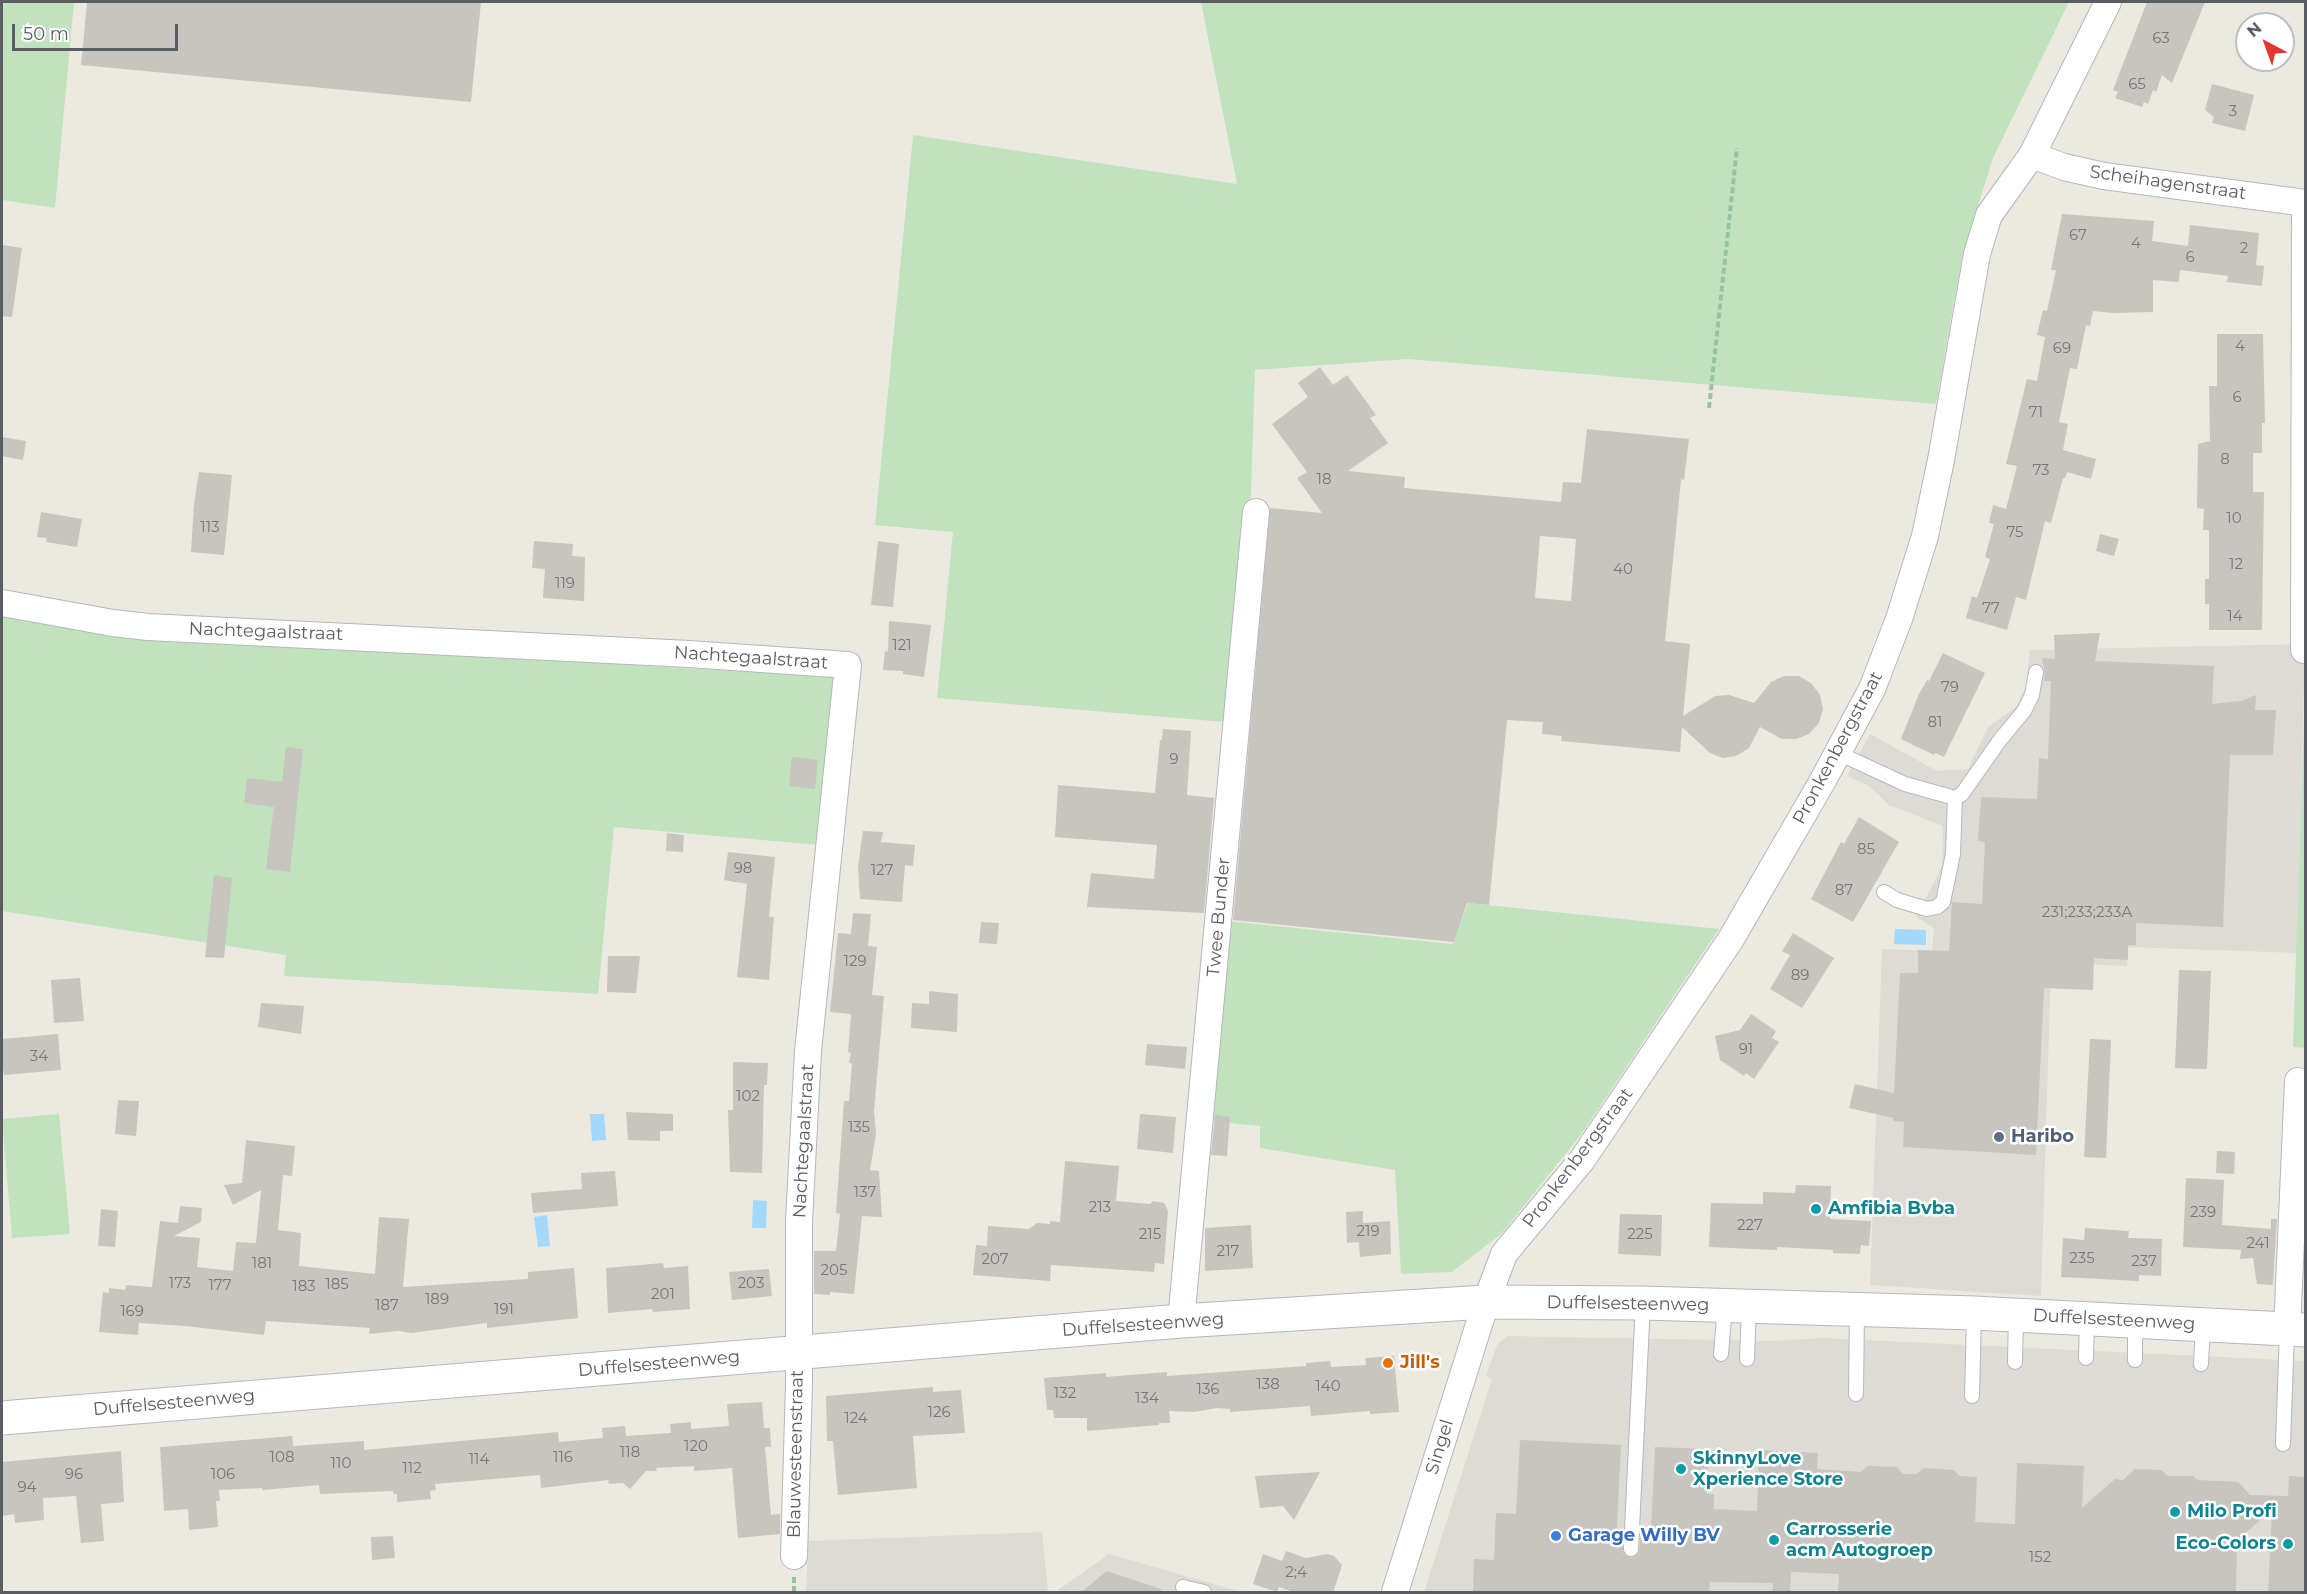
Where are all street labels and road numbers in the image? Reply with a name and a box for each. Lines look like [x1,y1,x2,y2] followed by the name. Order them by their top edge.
[2088,161,2248,205] street label: Scheihagenstraat
[188,619,344,645] street label: Nachtegaalstraat
[673,642,829,674] street label: Nachtegaalstraat
[1789,668,1887,828] street label: Pronkenbergstraat
[1203,856,1235,978] street label: Twee Bunder
[789,1063,819,1219] street label: Nachtegaalstraat
[1518,1084,1638,1232] street label: Pronkenbergstraat
[1546,1292,1710,1316] street label: Duffelsesteenweg
[2032,1305,2196,1335] street label: Duffelsesteenweg
[1061,1309,1225,1341] street label: Duffelsesteenweg
[577,1346,741,1382] street label: Duffelsesteenweg
[784,1370,808,1538] street label: Blauwesteenstraat
[92,1385,256,1421] street label: Duffelsesteenweg
[1421,1417,1459,1477] street label: Singel

